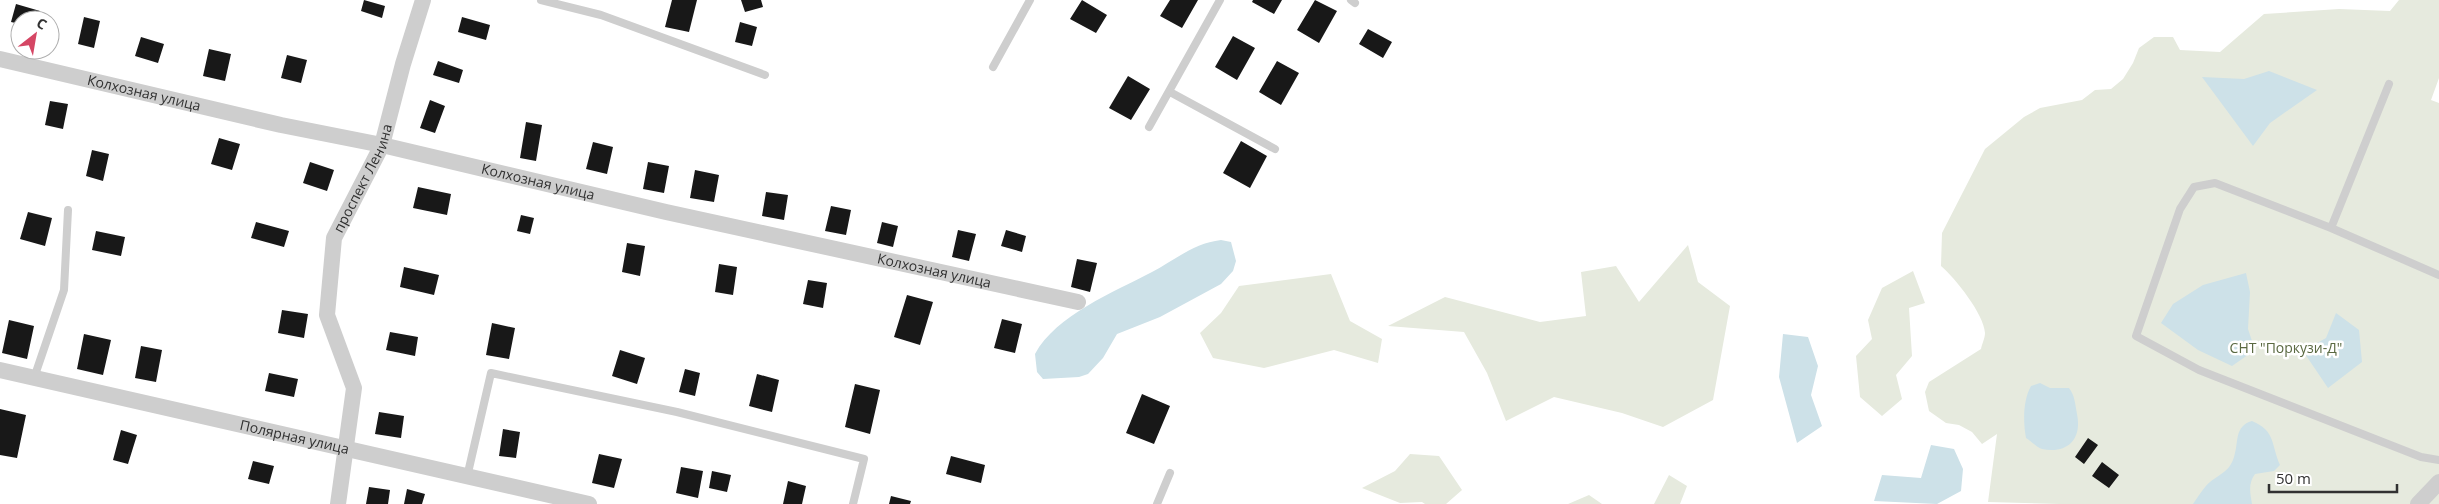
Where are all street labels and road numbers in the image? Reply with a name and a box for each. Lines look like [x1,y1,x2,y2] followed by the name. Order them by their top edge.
[86,70,203,115] street label: Колхозная улица
[329,122,396,235] street label: проспект Ленина
[480,159,597,204] street label: Колхозная улица
[876,248,993,292] street label: Колхозная улица
[238,415,351,458] street label: Полярная улица

